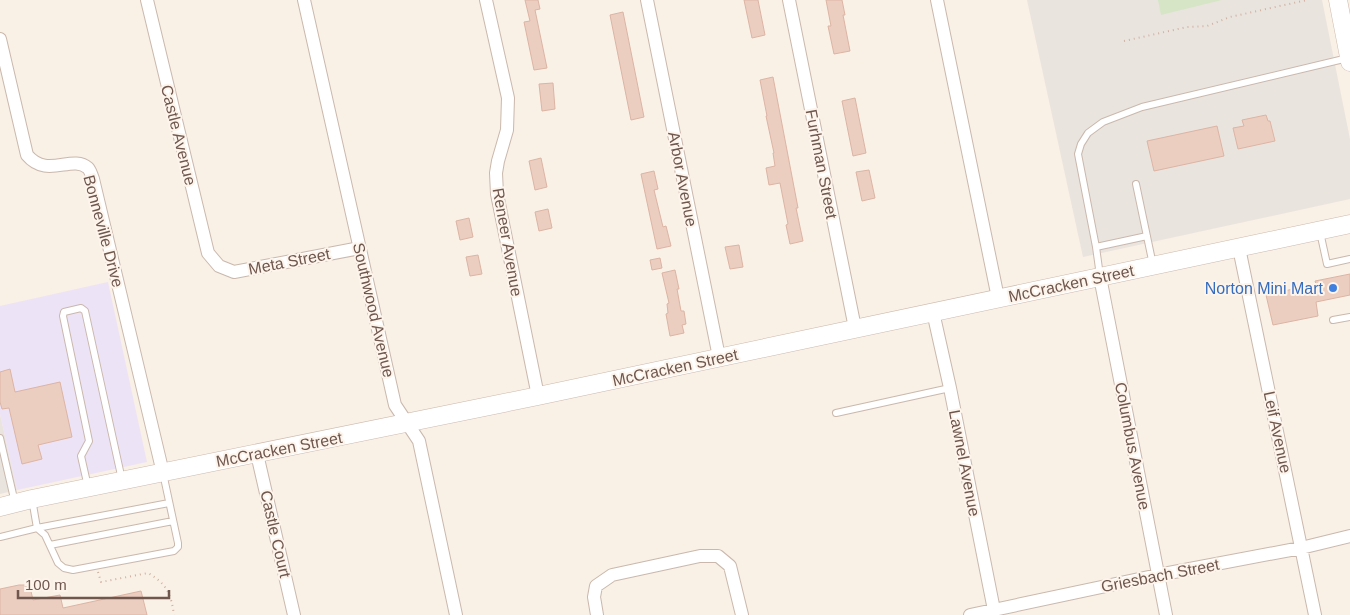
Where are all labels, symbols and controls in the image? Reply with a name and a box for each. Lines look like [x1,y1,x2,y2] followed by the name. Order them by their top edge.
[158,83,199,187] street label: Castle Avenue
[803,108,841,221] street label: Furhman Street
[665,130,700,228] street label: Arbor Avenue
[80,173,127,289] street label: Bonneville Drive
[490,186,525,298] street label: Reneer Avenue
[350,241,397,379] street label: Southwood Avenue
[247,245,332,278] street label: Meta Street
[1007,262,1136,305] street label: McCracken Street
[1205,280,1324,297] place label: Norton Mini Mart
[1327,282,1339,294] marker: Norton Mini Mart
[611,346,740,389] street label: McCracken Street
[1112,381,1153,511] street label: Columbus Avenue
[1261,390,1295,475] street label: Leif Avenue
[946,408,983,518] street label: Lawnel Avenue
[215,429,344,470] street label: McCracken Street
[257,489,294,580] street label: Castle Court
[1100,556,1221,595] street label: Griesbach Street
[18,568,169,600] scale bar
[25,576,67,593] text: 100 m

